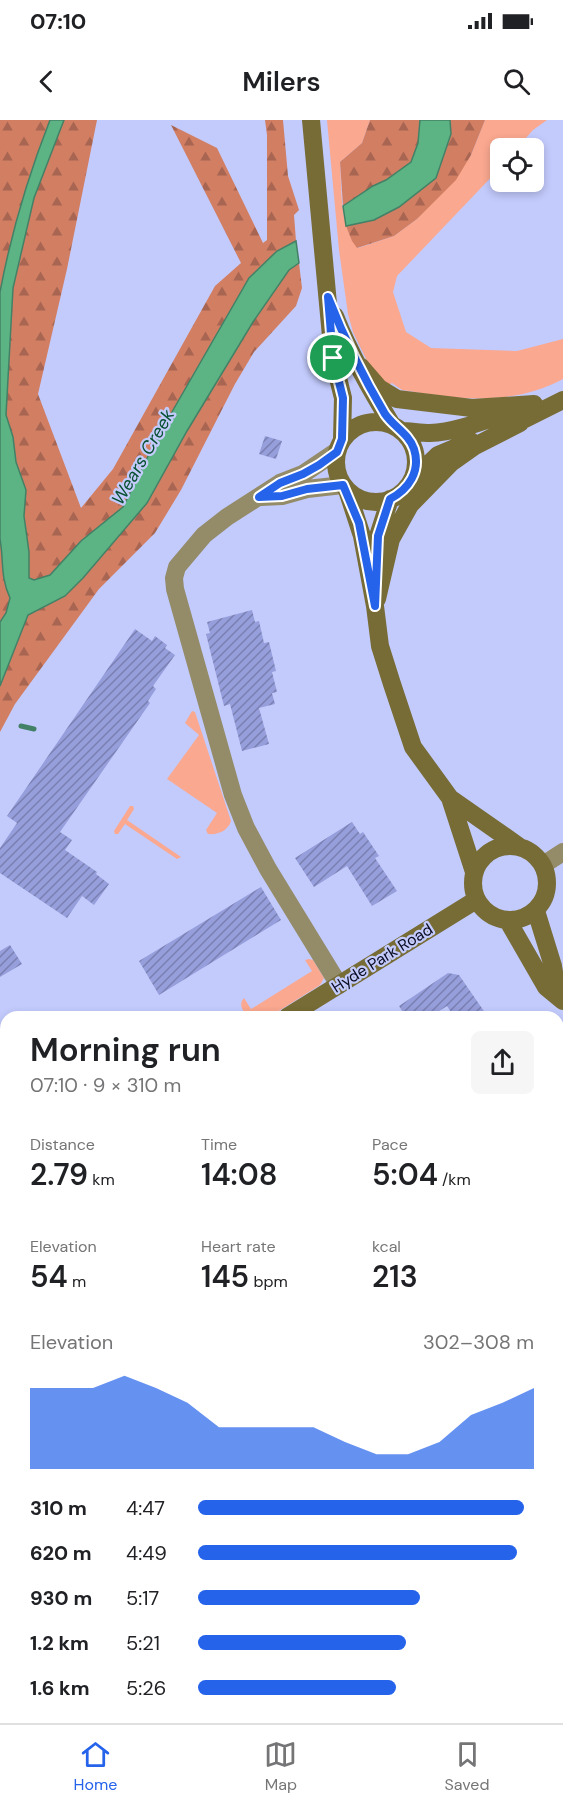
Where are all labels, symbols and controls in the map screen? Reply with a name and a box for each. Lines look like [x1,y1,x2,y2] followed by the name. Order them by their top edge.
[30,7,86,36] text: 07:10
[242,64,321,99] text: Milers
[30,65,63,98] icon: back
[500,65,533,98] icon: search
[490,138,544,192] map controls
[490,138,544,192] button: locate
[307,332,358,383] pin
[316,341,349,374] icon: arrive
[106,404,180,509] water label: Wears Creek
[327,918,437,998] street label: Hyde Park Road
[30,1028,221,1071] text: Morning run
[471,1031,534,1094] button: share
[30,1072,181,1098] text: 07:10 · 9 × 310 m
[30,1134,95,1155] text: Distance
[201,1134,237,1155] text: Time
[372,1134,408,1155] text: Pace
[30,1155,88,1194] text: 2.79
[201,1155,277,1194] text: 14:08
[372,1155,438,1194] text: 5:04
[88,1169,115,1190] text: km
[438,1169,471,1190] text: /km
[30,1236,97,1257] text: Elevation
[201,1236,276,1257] text: Heart rate
[372,1236,401,1257] text: kcal
[30,1257,68,1296] text: 54
[201,1257,249,1296] text: 145
[372,1257,418,1296] text: 213
[68,1271,86,1292] text: m
[249,1271,288,1292] text: bpm
[30,1329,113,1355] text: Elevation
[423,1329,534,1355] text: 302–308 m
[30,1495,87,1521] text: 310 m
[126,1495,165,1521] text: 4:47
[30,1540,92,1566] text: 620 m
[126,1540,167,1566] text: 4:49
[30,1585,92,1611] text: 930 m
[126,1585,159,1611] text: 5:17
[30,1630,89,1656] text: 1.2 km
[126,1630,160,1656] text: 5:21
[30,1675,89,1701] text: 1.6 km
[126,1675,166,1701] text: 5:26
[74,1738,117,1795] tab: Home
[264,1738,297,1795] tab: Map
[445,1738,489,1795] tab: Saved

